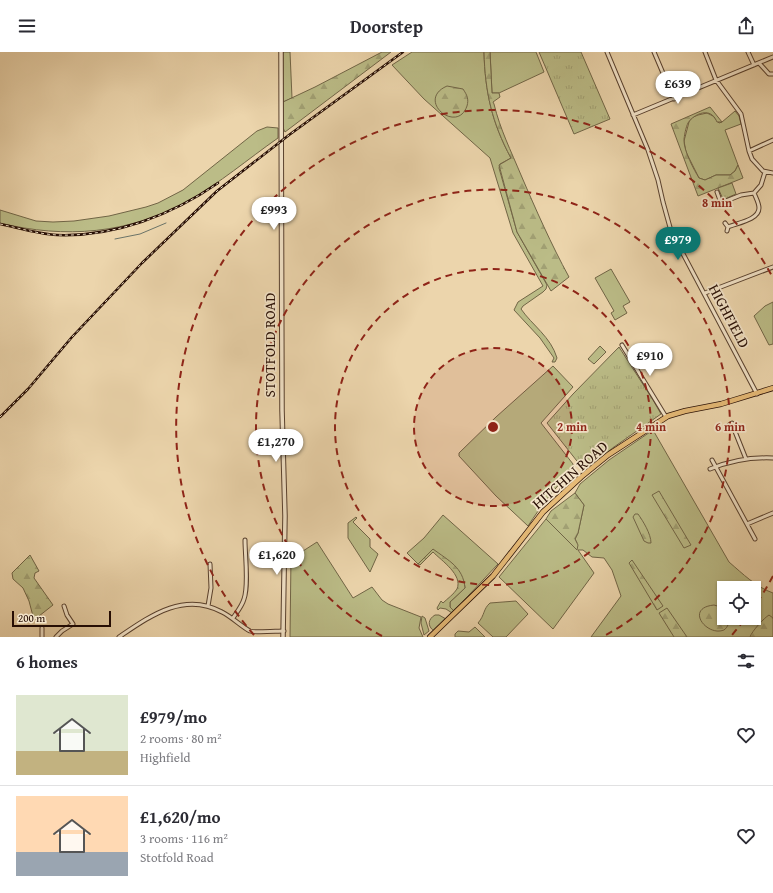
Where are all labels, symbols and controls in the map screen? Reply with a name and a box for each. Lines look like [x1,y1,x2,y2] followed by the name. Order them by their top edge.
[350,13,423,40] text: Doorstep
[16,15,38,37] icon: menu
[735,15,757,37] icon: share
[654,71,702,105] pin: £639
[665,74,691,93] text: £639
[702,194,732,211] text: 8 min
[250,197,298,231] pin: £993
[261,200,287,219] text: £993
[654,227,702,261] pin: £979
[665,230,691,249] text: £979
[704,280,755,351] street label: HIGHFIELD
[259,293,280,397] street label: STOTFOLD ROAD
[626,343,674,377] pin: £910
[637,346,663,365] text: £910
[557,418,587,435] text: 2 min
[636,418,666,435] text: 4 min
[715,418,745,435] text: 6 min
[486,420,500,434] centre of rings
[243,429,309,463] pin: £1,270
[257,432,295,451] text: £1,270
[527,436,612,513] street label: HITCHIN ROAD
[244,542,310,576] pin: £1,620
[258,545,296,564] text: £1,620
[717,581,761,625] map controls
[717,581,761,625] button: locate
[12,609,111,628] scale bar
[18,610,45,626] text: 200 m
[16,649,78,674] text: 6 homes
[735,650,757,672] icon: filters
[140,704,207,729] text: £979/mo
[48,711,96,759] icon: home
[735,724,757,746] icon: heart
[140,729,222,748] text: 2 rooms · 80 m²
[140,748,191,767] text: Highfield
[140,804,221,829] text: £1,620/mo
[48,812,96,860] icon: home
[735,825,757,847] icon: heart
[140,829,228,848] text: 3 rooms · 116 m²
[140,848,214,867] text: Stotfold Road

